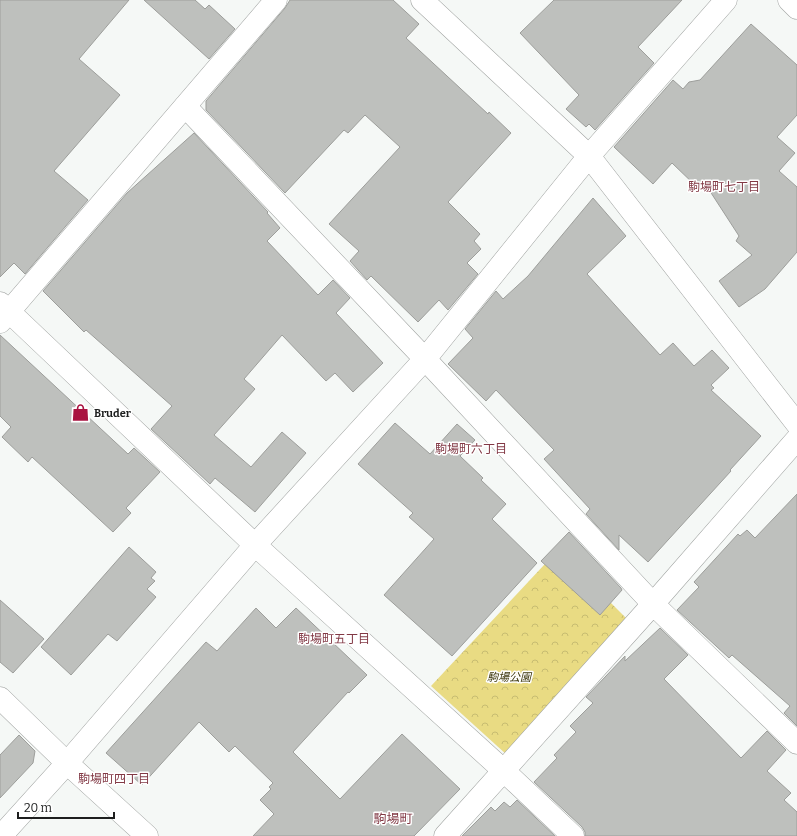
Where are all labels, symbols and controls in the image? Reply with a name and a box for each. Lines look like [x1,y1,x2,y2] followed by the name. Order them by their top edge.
[688,180,760,194] district label: 駒場町七丁目
[71,403,91,423] shop icon: Bruder
[94,407,132,420] place label: Bruder
[435,442,507,456] district label: 駒場町六丁目
[298,632,370,646] district label: 駒場町五丁目
[487,671,533,684] park label: 駒場公園
[78,772,150,786] district label: 駒場町四丁目
[18,794,114,820] scale bar
[24,801,53,815] text: 20 m
[373,811,413,826] district label: 駒場町

